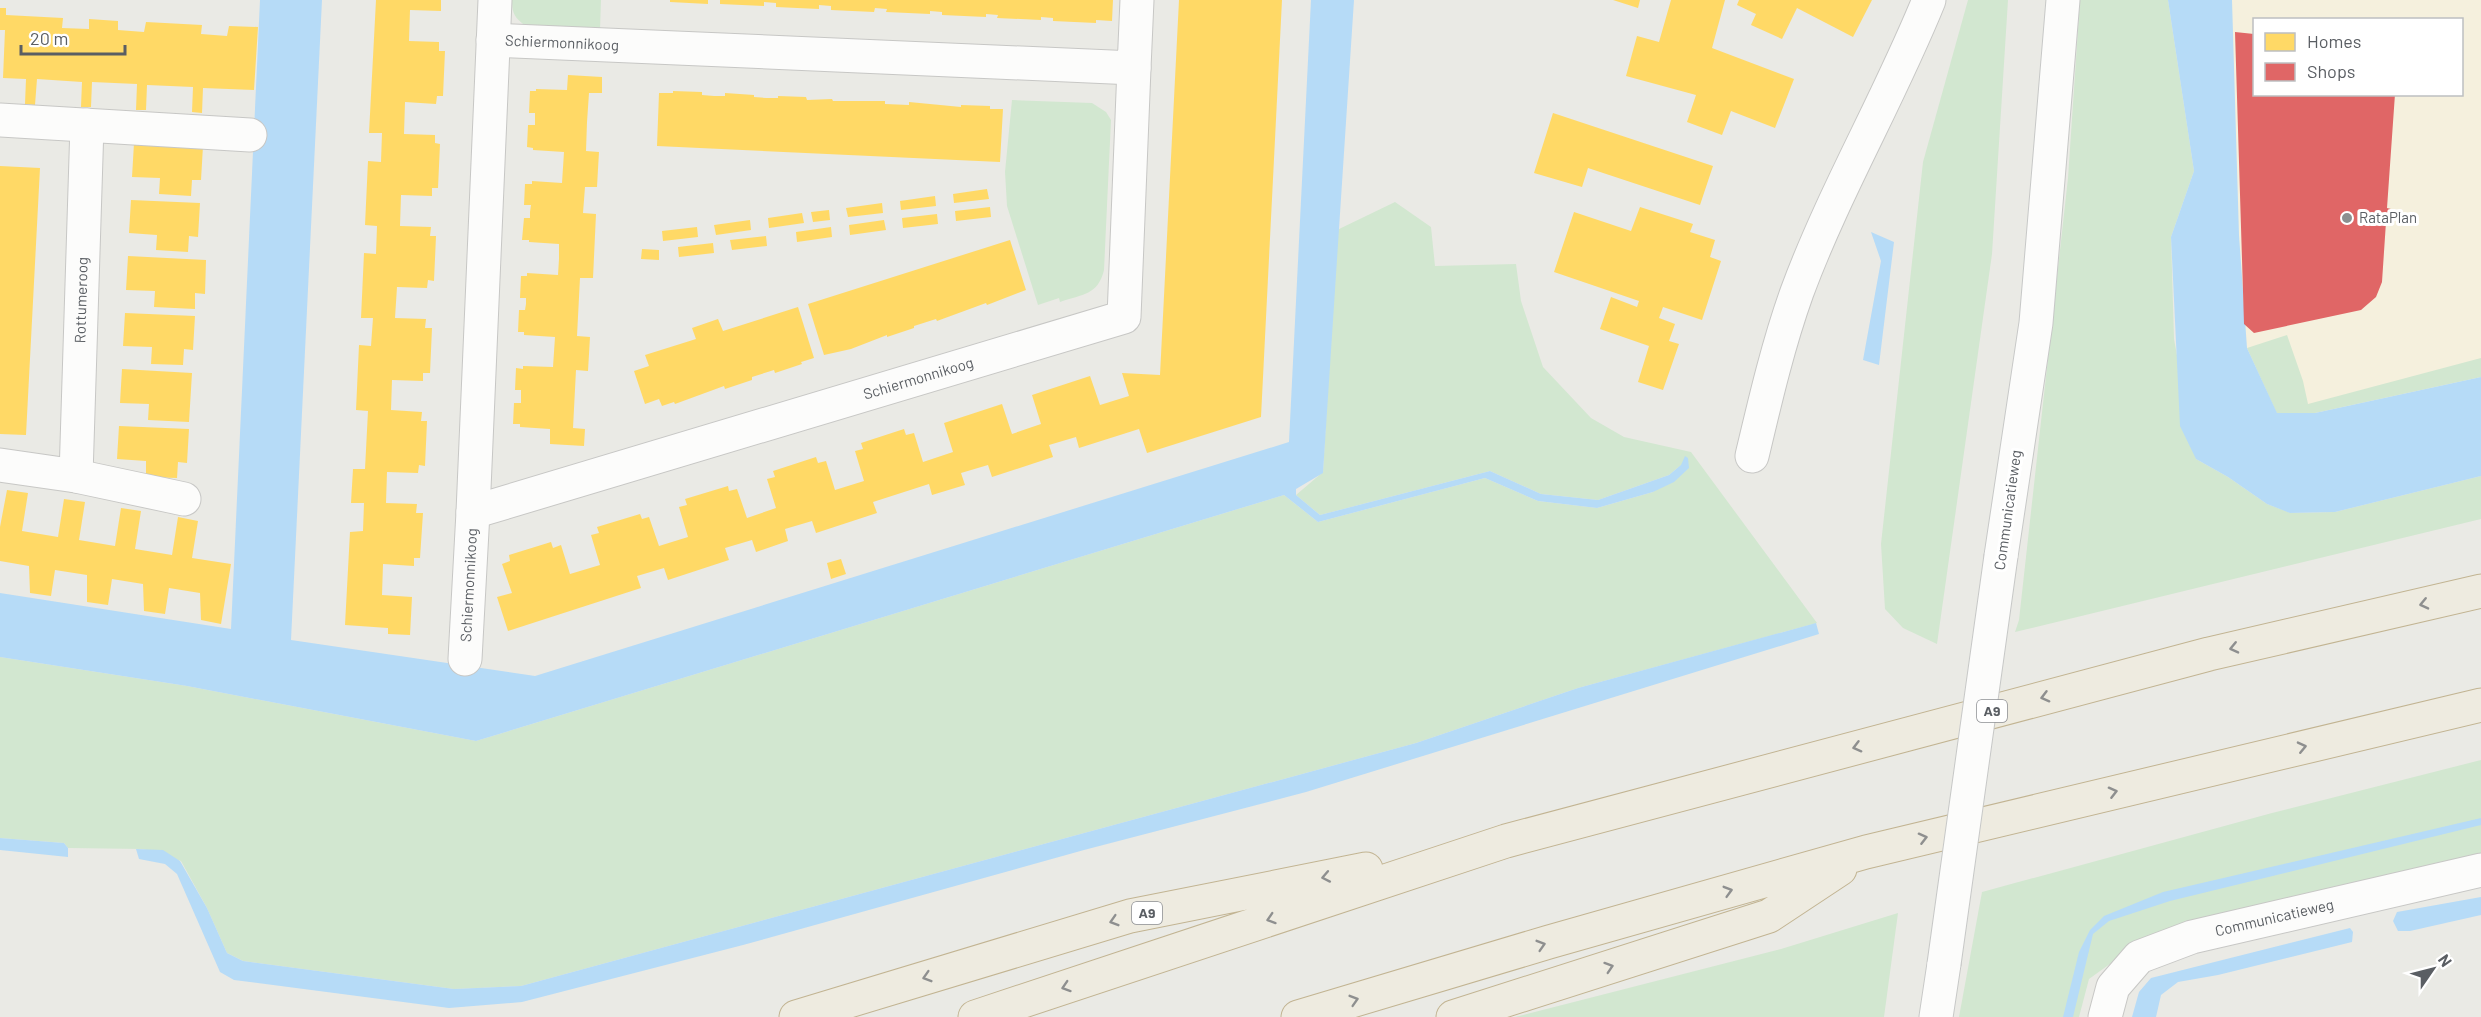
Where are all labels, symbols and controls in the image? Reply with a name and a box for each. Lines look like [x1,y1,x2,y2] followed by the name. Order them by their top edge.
[21,18,124,56] scale bar
[2253,18,2463,96] legend
[30,27,68,49] text: 20 m
[2307,30,2361,52] text: Homes
[505,31,619,53] street label: Schiermonnikoog
[2307,60,2356,82] text: Shops
[2359,208,2417,226] place label: RataPlan
[2340,211,2354,225] marker: RataPlan
[70,257,91,343] street label: Rottumeroog
[861,353,975,403] street label: Schiermonnikoog
[1990,449,2024,571] street label: Communicatieweg
[456,528,480,643] street label: Schiermonnikoog
[2419,597,2429,610] one-way arrow
[2229,640,2239,653] one-way arrow
[2040,690,2051,702] one-way arrow
[1977,700,2007,722] road number: A9
[1852,740,1863,752] one-way arrow
[2297,741,2307,754] one-way arrow
[2107,787,2117,800] one-way arrow
[1918,833,1928,846] one-way arrow
[1321,870,1331,883] one-way arrow
[1722,886,1733,898] one-way arrow
[2213,894,2335,939] street label: Communicatieweg
[1132,902,1162,924] road number: A9
[1267,911,1277,924] one-way arrow
[1109,914,1120,926] one-way arrow
[2403,939,2463,999] north arrow
[1535,940,1546,952] one-way arrow
[2435,950,2457,970] text: N
[1603,962,1614,974] one-way arrow
[922,970,933,982] one-way arrow
[1061,979,1072,992] one-way arrow
[1348,995,1359,1007] one-way arrow

